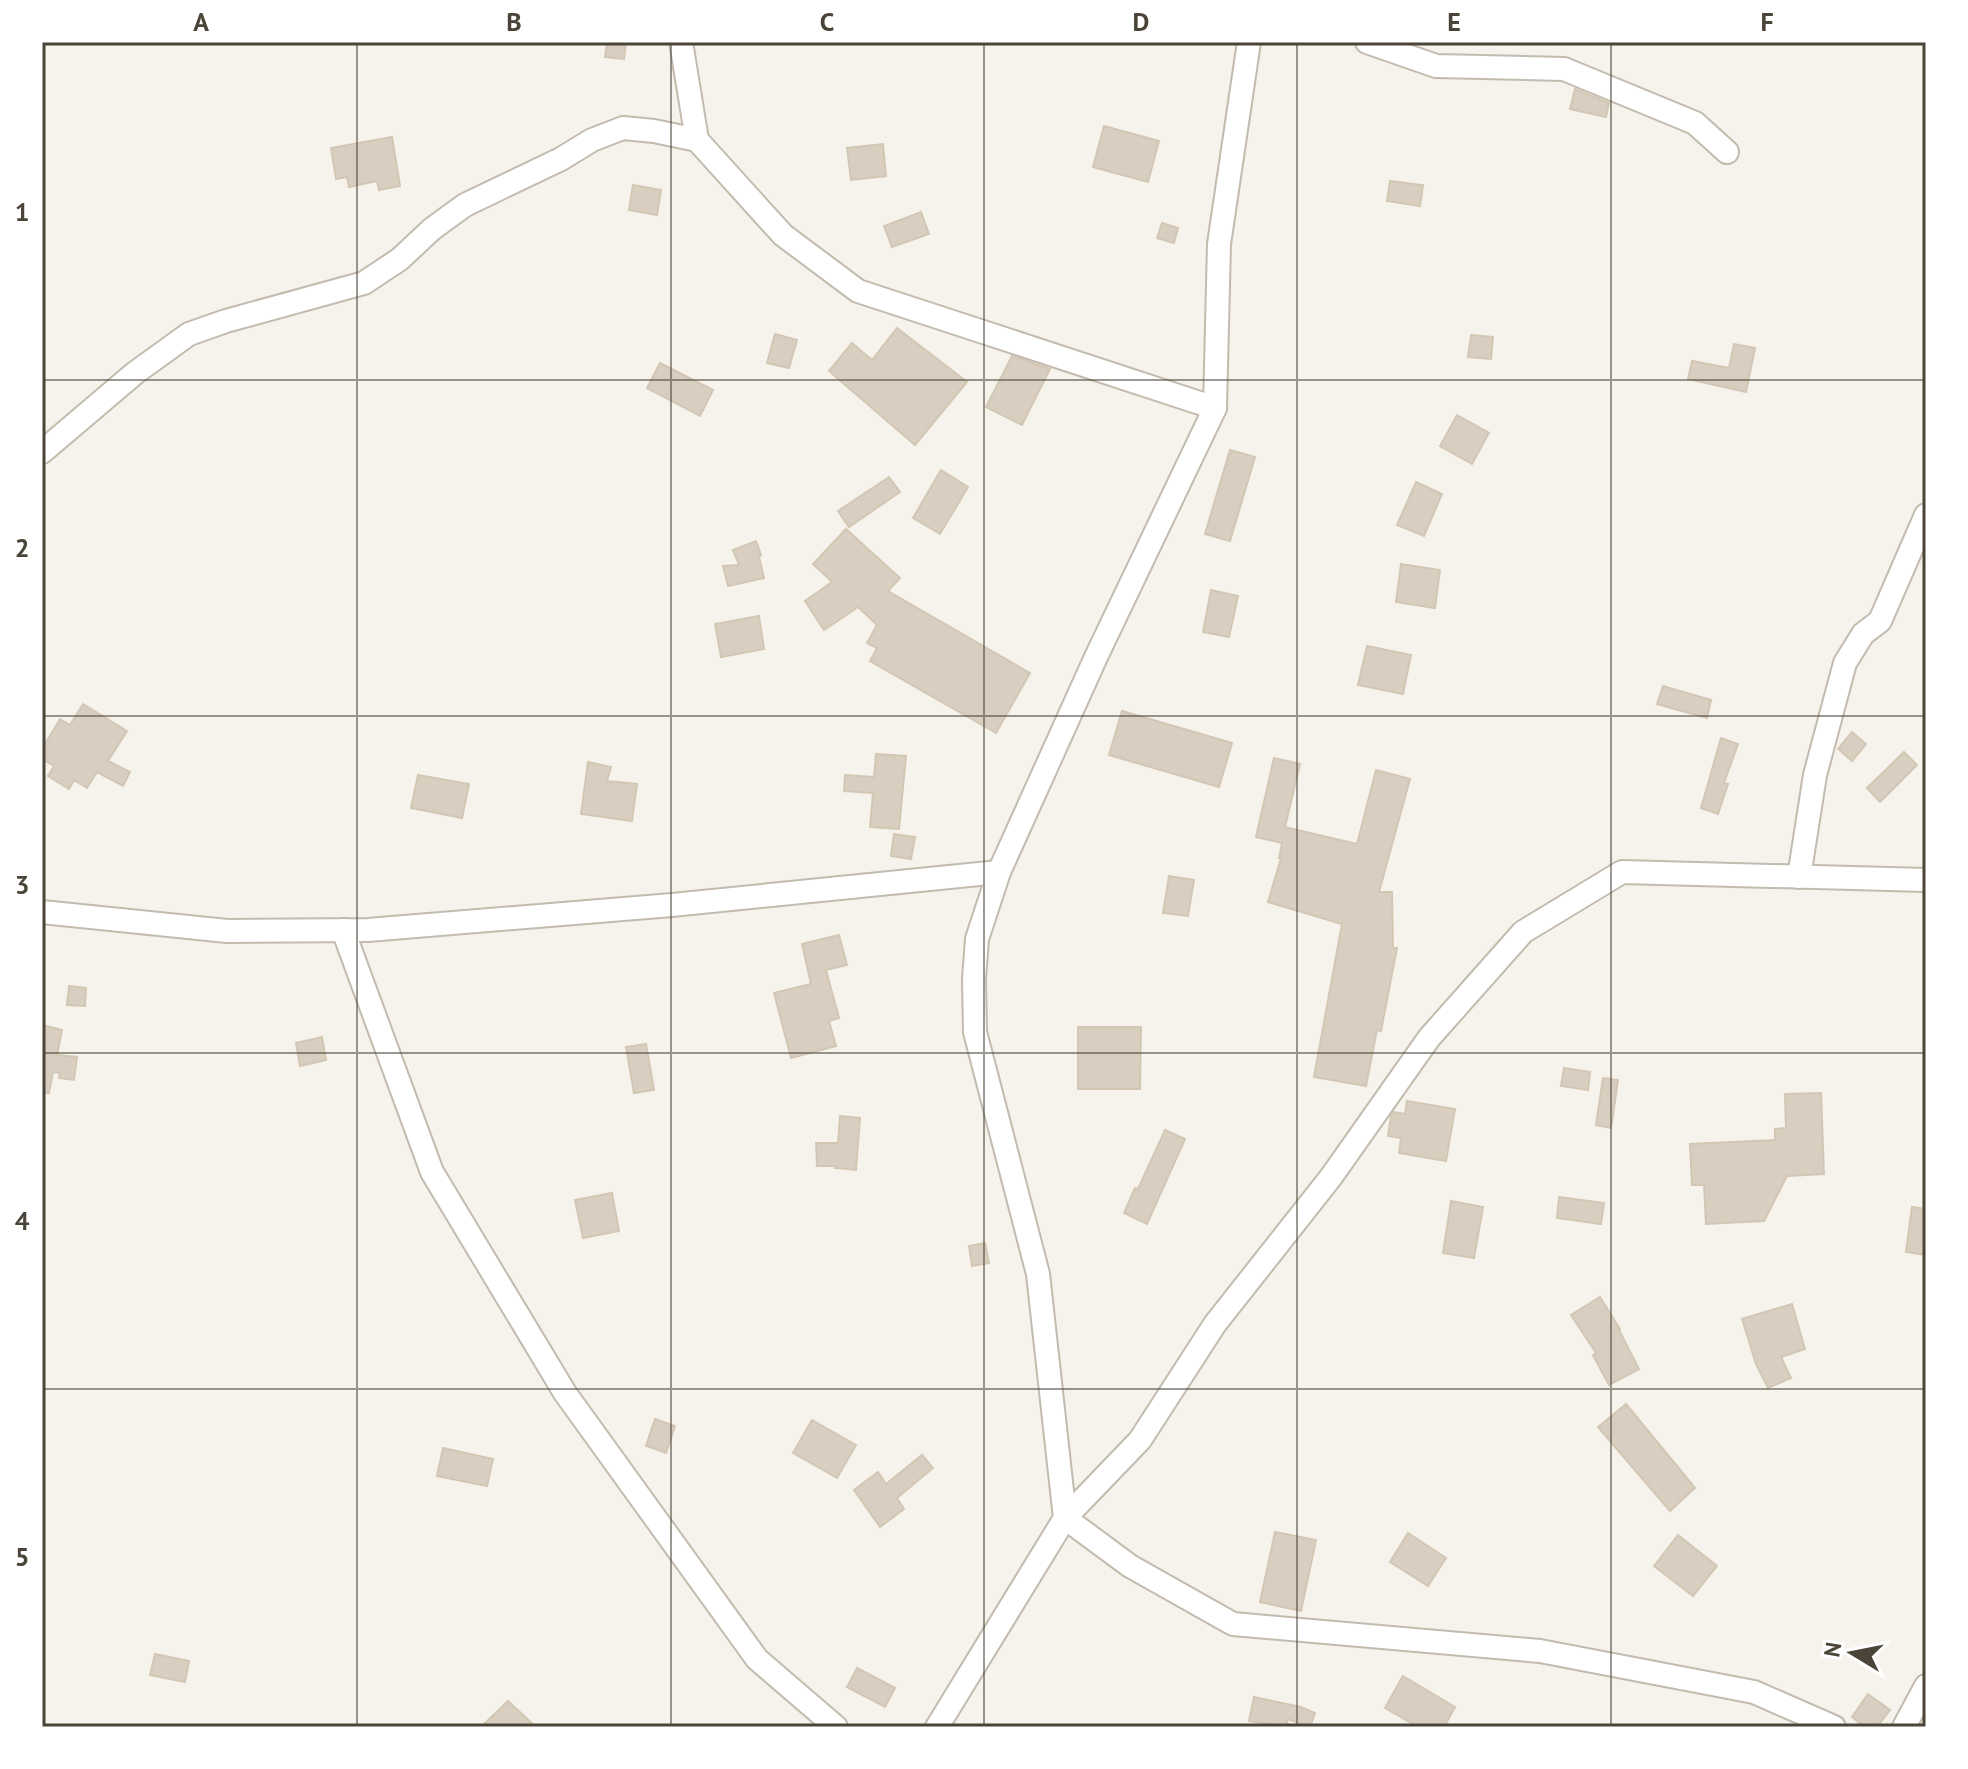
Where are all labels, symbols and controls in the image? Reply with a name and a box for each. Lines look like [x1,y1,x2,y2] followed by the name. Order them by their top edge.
[193,5,209,38] text: A
[506,5,522,38] text: B
[820,5,834,38] text: C
[1133,5,1149,38] text: D
[1447,5,1461,38] text: E
[1760,5,1774,38] text: F
[15,195,29,228] text: 1
[15,531,29,564] text: 2
[15,868,29,901] text: 3
[15,1204,30,1237] text: 4
[15,1540,29,1573] text: 5
[1812,1613,1892,1693] north arrow
[1817,1640,1847,1659] text: N

